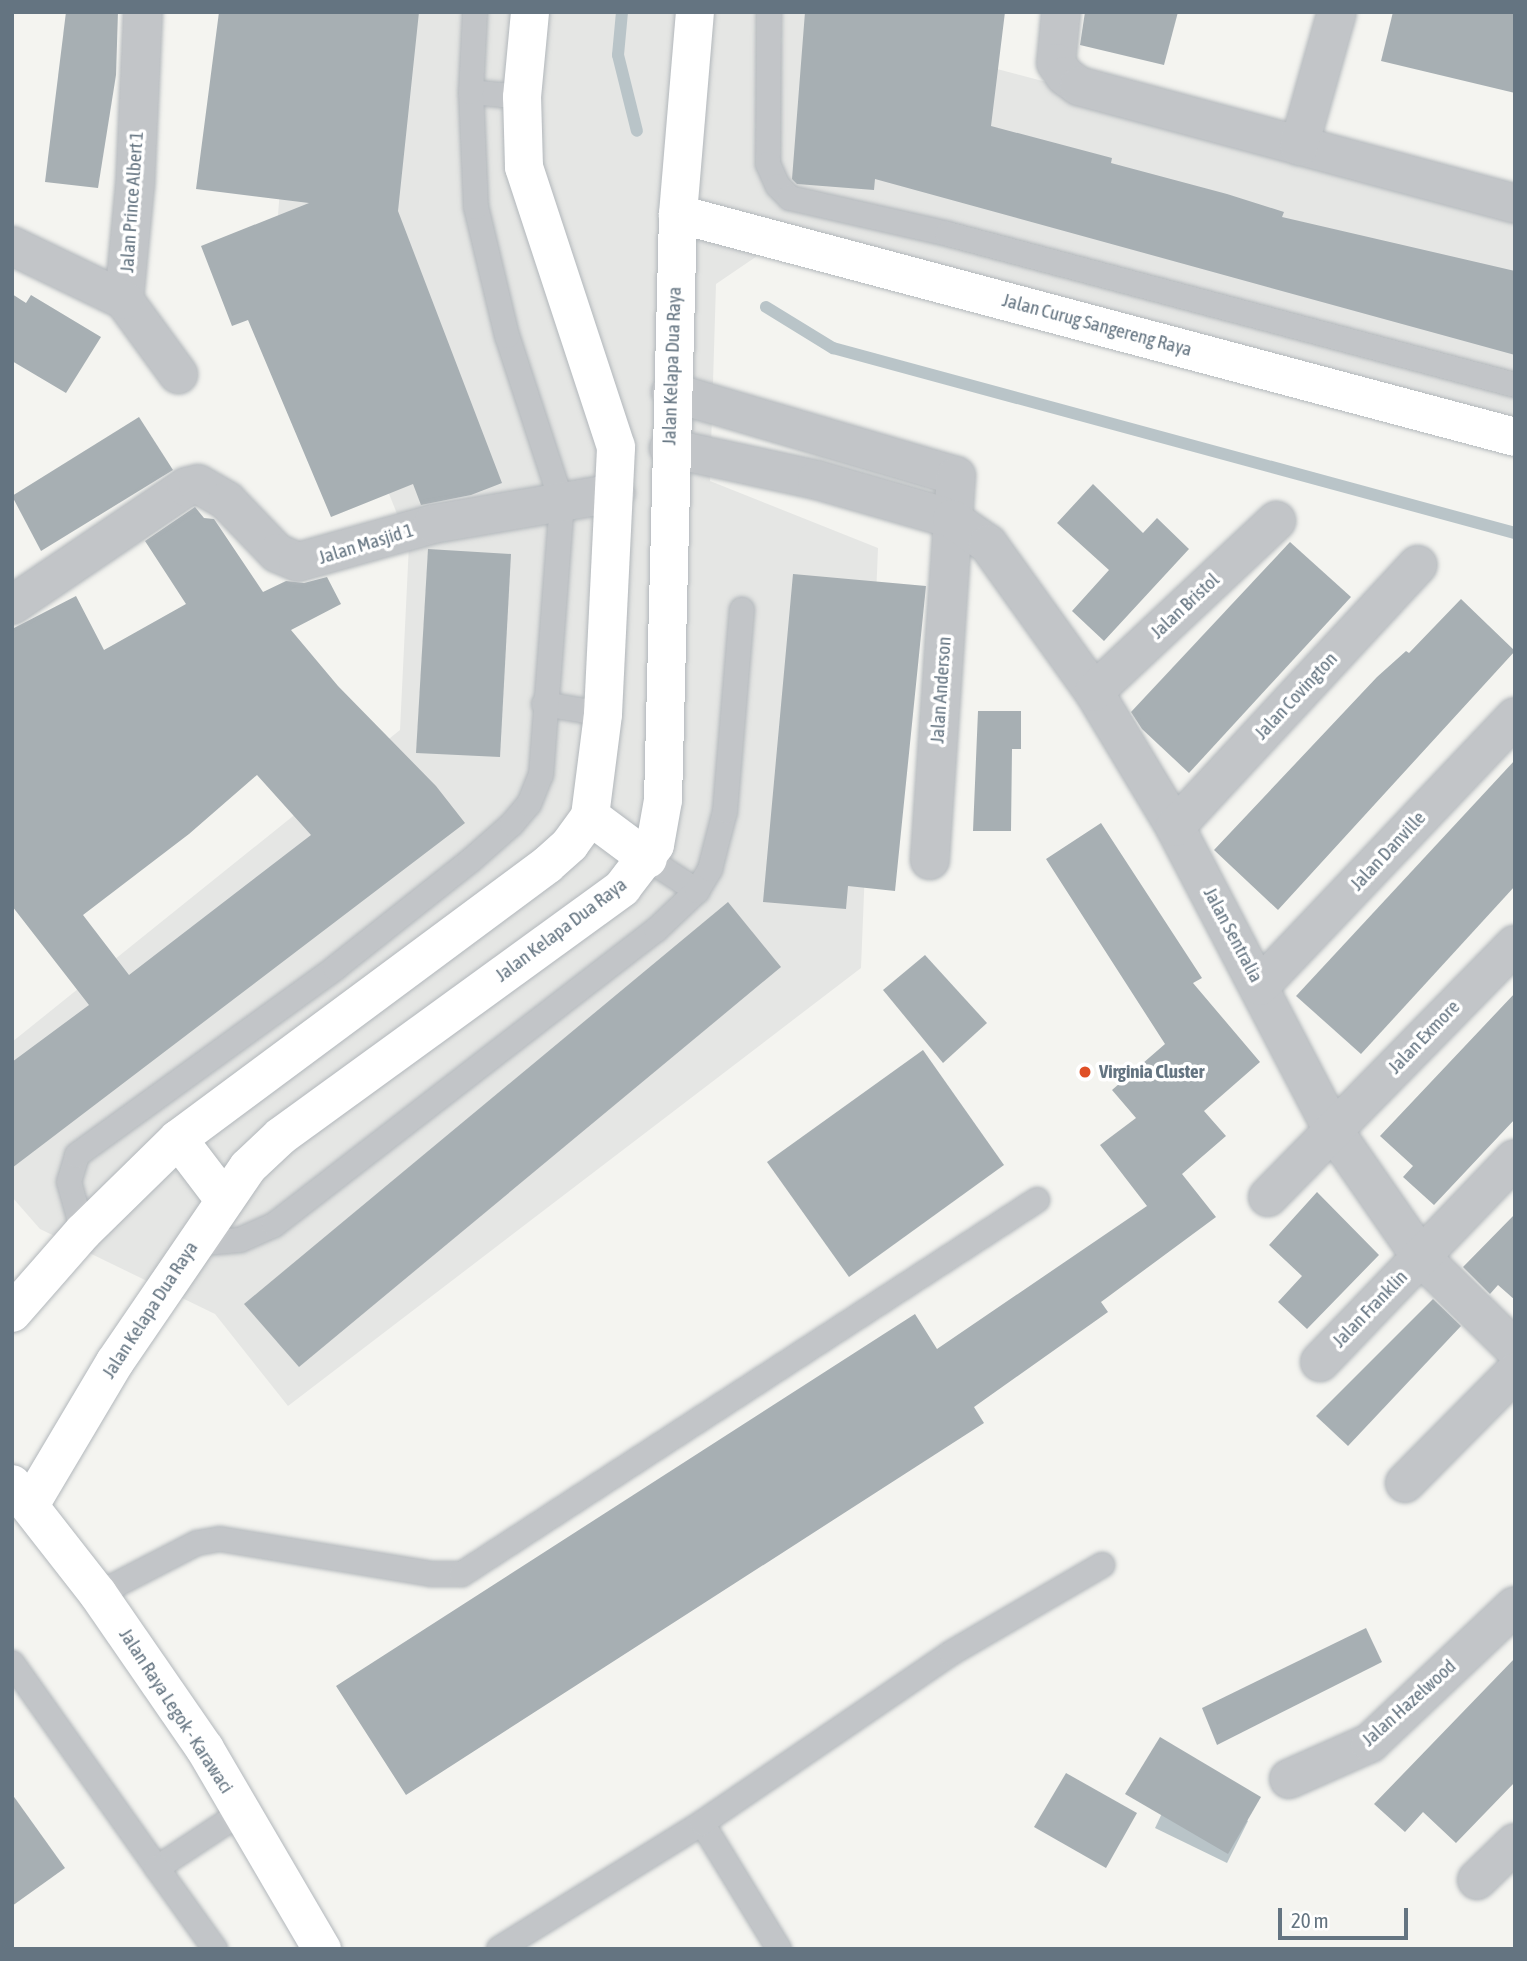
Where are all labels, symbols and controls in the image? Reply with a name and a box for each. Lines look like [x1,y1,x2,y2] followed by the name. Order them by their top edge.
[116,130,148,274] street label: Jalan Prince Albert 1
[658,286,686,446] street label: Jalan Kelapa Dua Raya
[1000,289,1194,361] street label: Jalan Curug Sangereng Raya
[316,519,416,569] street label: Jalan Masjid 1
[1146,568,1224,644] street label: Jalan Bristol
[926,636,956,744] street label: Jalan Anderson
[1250,648,1342,744] street label: Jalan Covington
[1346,807,1430,895] street label: Jalan Danville
[491,873,631,987] street label: Jalan Kelapa Dua Raya
[1198,884,1268,986] street label: Jalan Sentralia
[1383,996,1465,1078] street label: Jalan Exmore
[1099,1061,1204,1083] place label: Virginia Cluster
[1077,1064,1093,1080] marker: Virginia Cluster
[97,1237,203,1383] street label: Jalan Kelapa Dua Raya
[1328,1266,1412,1352] street label: Jalan Franklin
[114,1624,238,1798] street label: Jalan Raya Legok - Karawaci
[1357,1655,1461,1751] street label: Jalan Hazelwood
[1282,1895,1412,1939] scale bar
[1291,1908,1329,1932] text: 20 m

